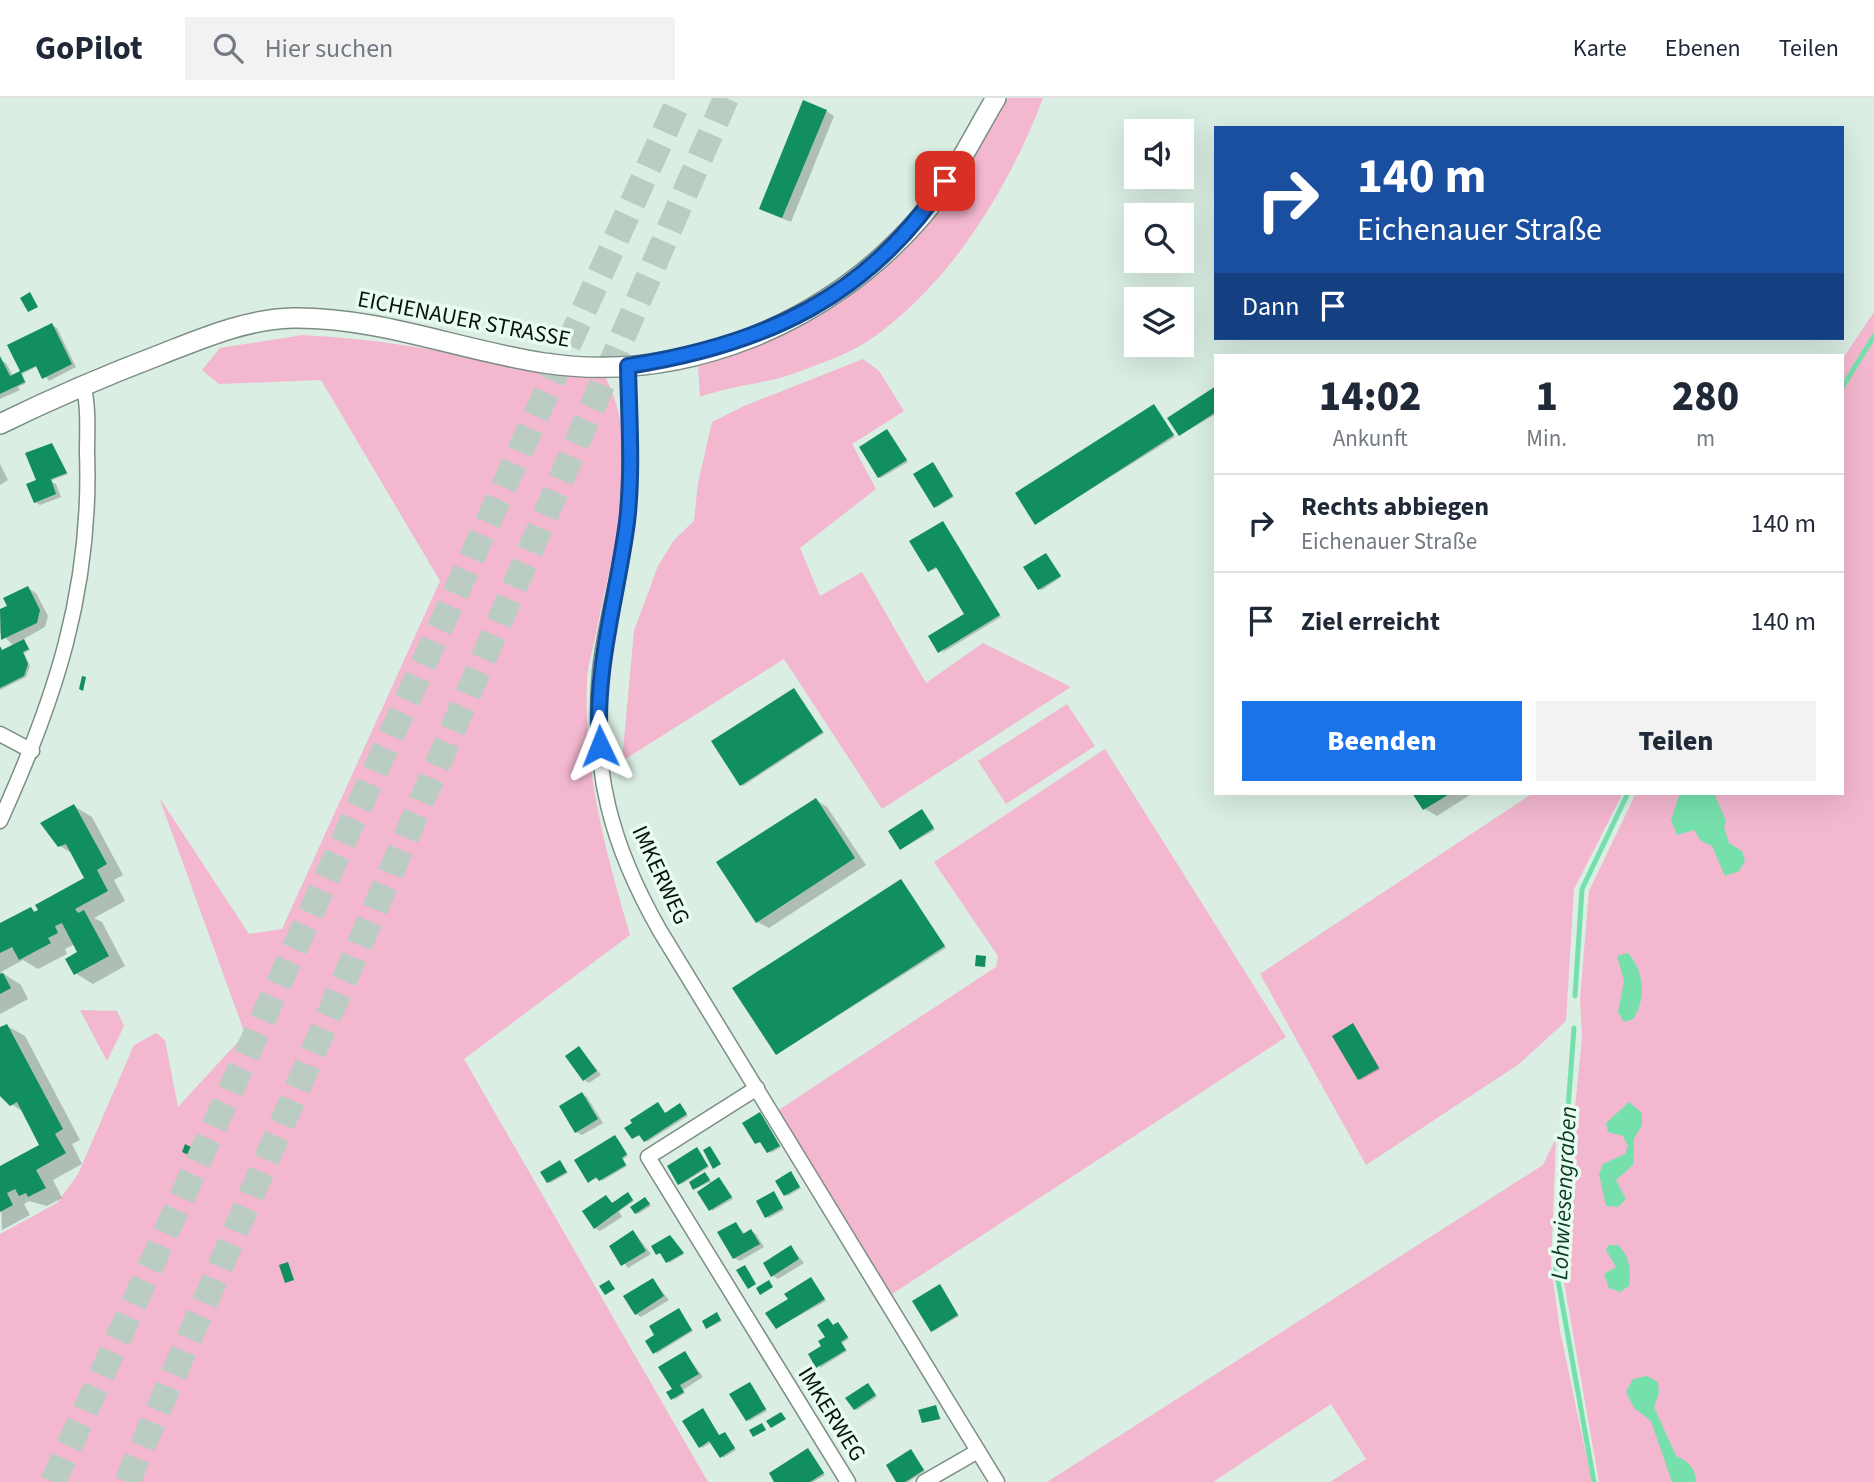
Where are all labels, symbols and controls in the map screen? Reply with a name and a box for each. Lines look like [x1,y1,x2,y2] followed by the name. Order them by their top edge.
[185,17,675,80] search box
[35,25,143,72] text: GoPilot
[209,29,247,67] icon: search
[265,30,393,67] text: Hier suchen
[1573,31,1627,66] text: Karte
[1665,31,1741,66] text: Ebenen
[1779,31,1839,66] text: Teilen
[1124,119,1194,357] map controls
[1124,119,1194,189] button: sound
[1357,142,1486,212] text: 140 m
[915,151,975,211] pin
[1242,154,1333,245] icon: right
[926,162,964,200] icon: arrive
[1124,203,1194,273] button: search
[1357,207,1602,253] text: Eichenauer Straße
[355,282,573,356] street label: EICHENAUER STRASSE
[1124,287,1194,357] button: layers
[1314,287,1352,325] icon: arrive
[1242,288,1300,325] text: Dann
[1319,367,1422,427] text: 14:02
[1535,367,1558,427] text: 1
[1672,367,1739,427] text: 280
[1333,422,1408,455] text: Ankunft
[1526,422,1567,455] text: Min.
[1696,422,1715,455] text: m
[1301,488,1489,525] text: Rechts abbiegen
[1242,504,1280,542] icon: right
[1750,505,1816,542] text: 140 m
[1301,525,1477,558] text: Eichenauer Straße
[1242,602,1280,640] icon: arrive
[1301,603,1440,640] text: Ziel erreicht
[1750,603,1816,640] text: 140 m
[1242,701,1522,781] button: Beenden
[1536,701,1816,781] button: Teilen
[563,709,637,783] position arrow
[624,820,698,930] street label: IMKERWEG
[1542,1105,1586,1281] water label: Lohwiesengraben
[790,1360,874,1468] street label: IMKERWEG

